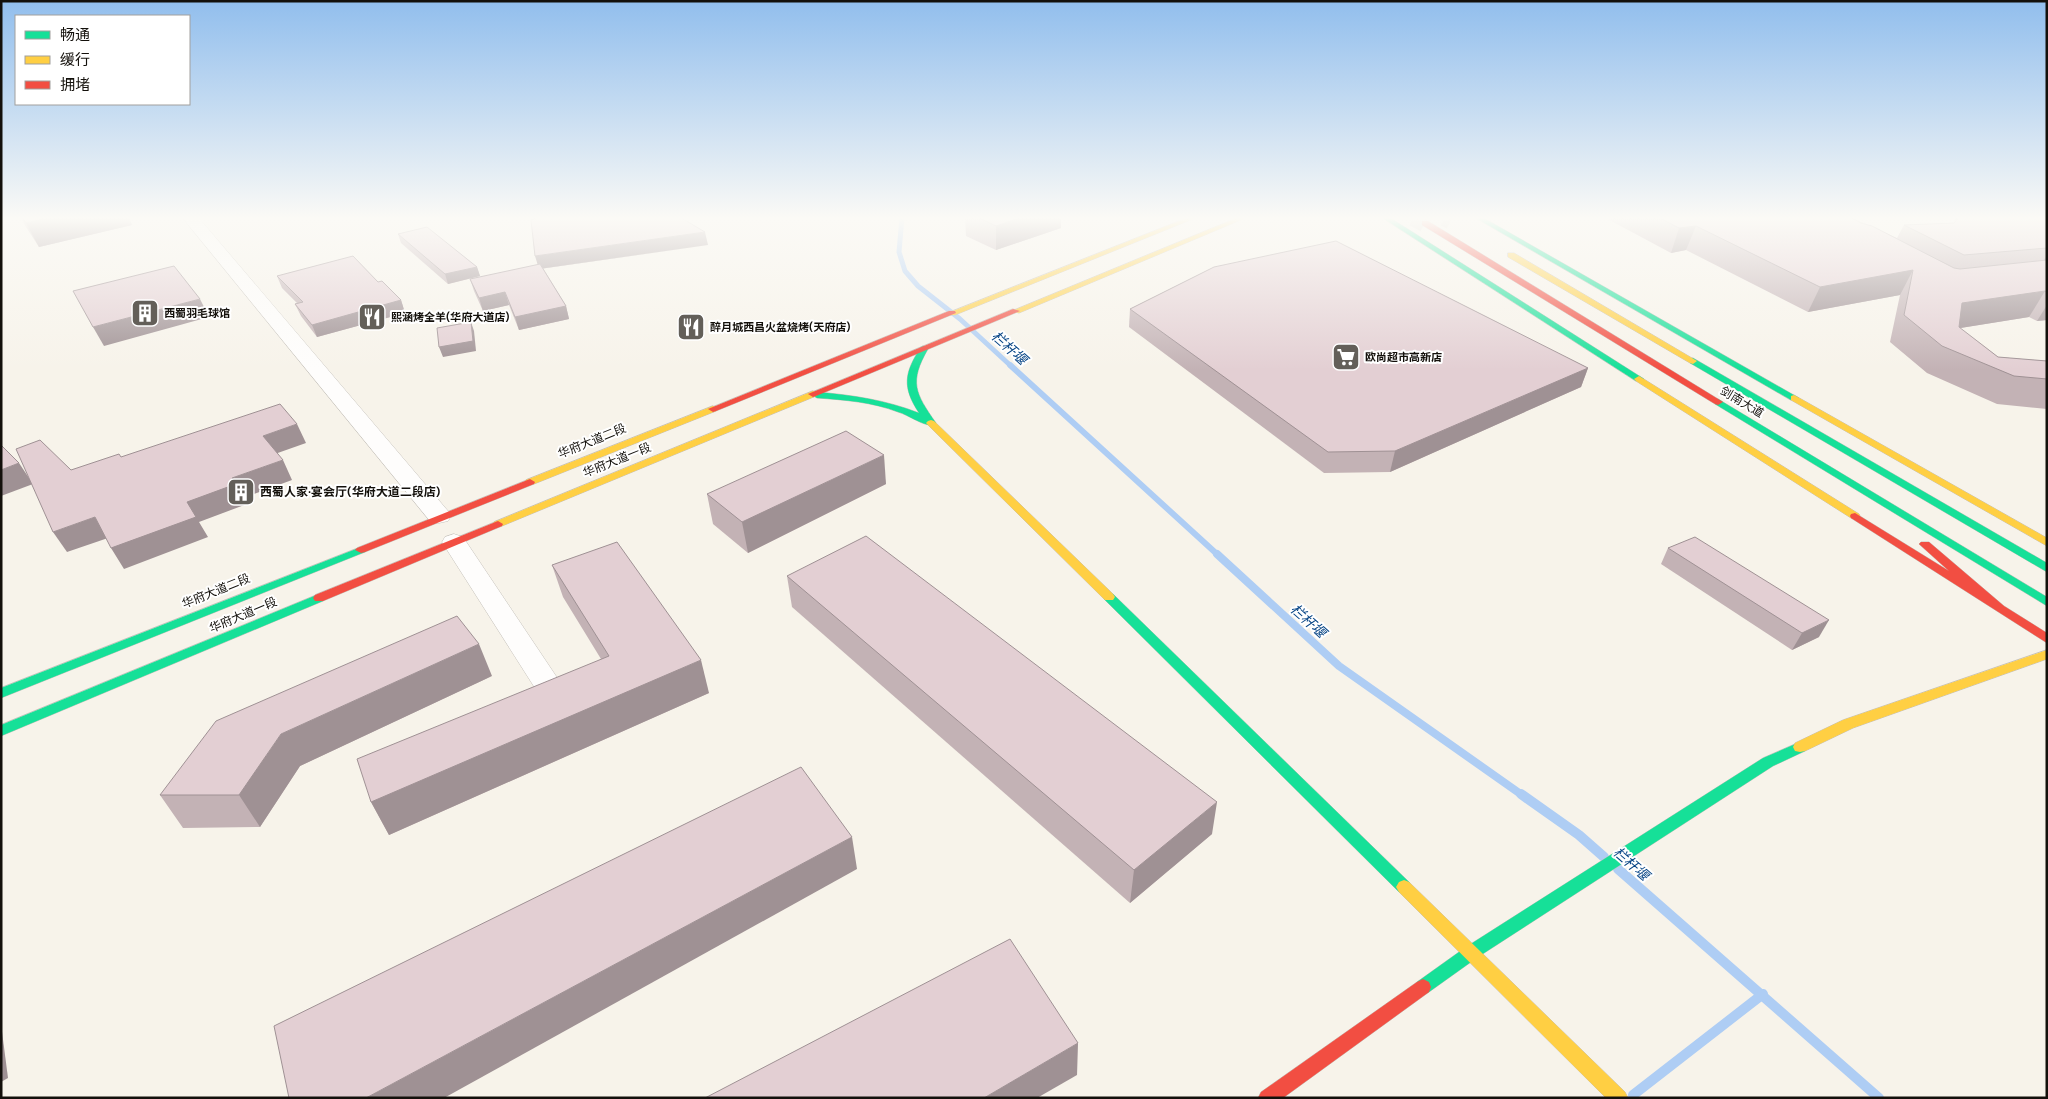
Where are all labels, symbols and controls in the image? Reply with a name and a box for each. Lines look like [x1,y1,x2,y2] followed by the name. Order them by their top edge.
[15,15,190,105] legend
[60,26,90,44] text: 畅通
[60,51,90,69] text: 缓行
[60,76,90,94] text: 拥堵
[130,298,160,328] building icon: 西蜀羽毛球馆
[357,302,387,332] restaurant icon: 熙涵烤全羊(华府大道店)
[164,307,230,320] place label: 西蜀羽毛球馆
[391,311,509,324] place label: 熙涵烤全羊(华府大道店)
[676,312,706,342] restaurant icon: 醉月城西昌火盆烧烤(天府店)
[710,321,850,334] place label: 醉月城西昌火盆烧烤(天府店)
[988,328,1032,370] water label: 栏杆堰
[1331,342,1361,372] supermarket icon: 欧尚超市高新店
[1365,351,1442,364] place label: 欧尚超市高新店
[1718,384,1766,420] street label: 剑南大道
[556,421,628,461] street label: 华府大道二段
[581,440,653,480] street label: 华府大道一段
[226,477,256,507] building icon: 西蜀人家·宴会厅(华府大道二段店)
[260,485,441,499] place label: 西蜀人家·宴会厅(华府大道二段店)
[180,571,252,611] street label: 华府大道二段
[207,594,279,636] street label: 华府大道一段
[1287,601,1331,643] water label: 栏杆堰
[1610,844,1654,886] water label: 栏杆堰

